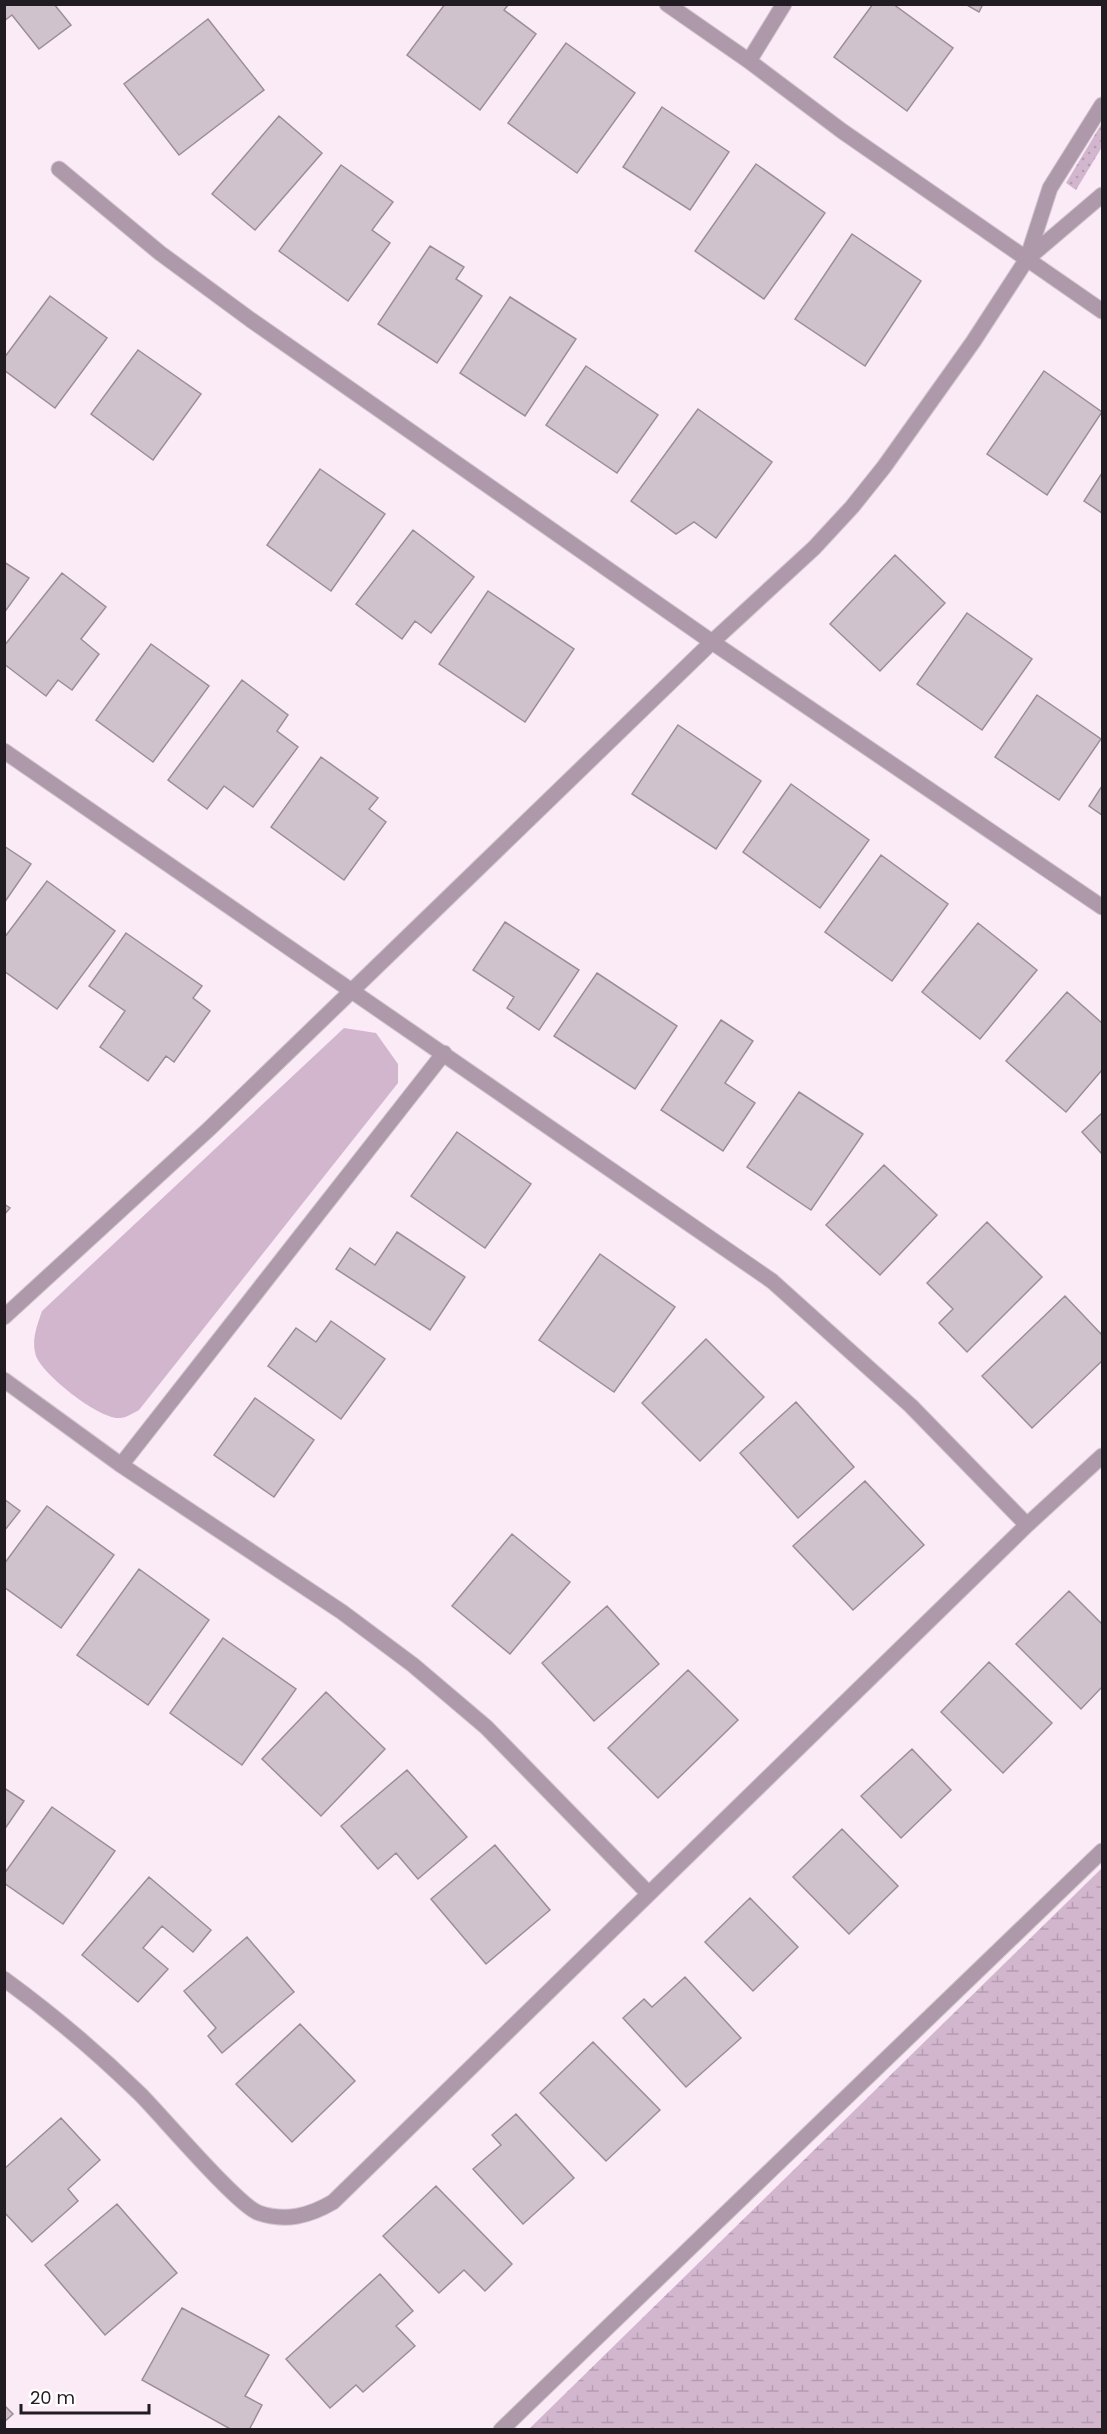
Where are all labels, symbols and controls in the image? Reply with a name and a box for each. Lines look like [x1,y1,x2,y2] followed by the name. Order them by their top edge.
[21,2377,148,2415] scale bar
[30,2385,75,2410] text: 20 m

